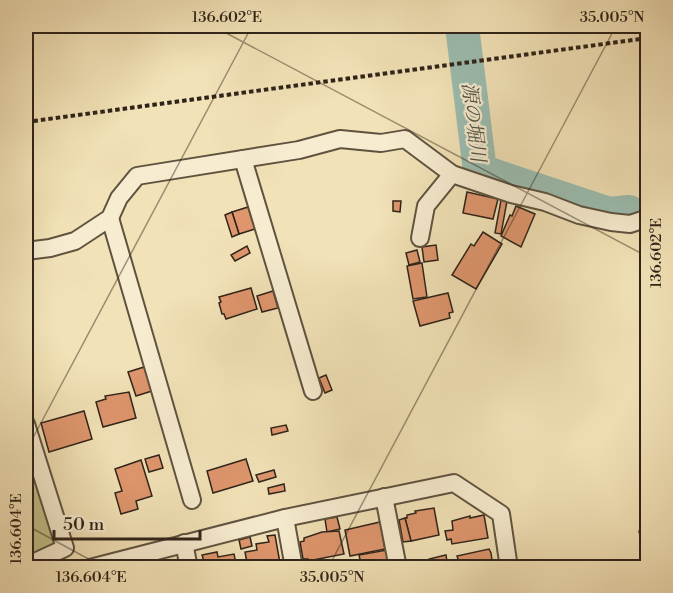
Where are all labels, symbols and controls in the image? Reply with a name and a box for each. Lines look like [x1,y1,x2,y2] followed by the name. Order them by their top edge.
[192,8,262,27] text: 136.602°E
[580,8,644,27] text: 35.005°N
[455,81,490,165] water label: 源の堀川
[647,218,666,288] text: 136.602°E
[7,494,26,565] text: 136.604°E
[54,503,200,541] scale bar
[63,513,105,536] text: 50 m
[56,568,127,587] text: 136.604°E
[300,568,364,587] text: 35.005°N

